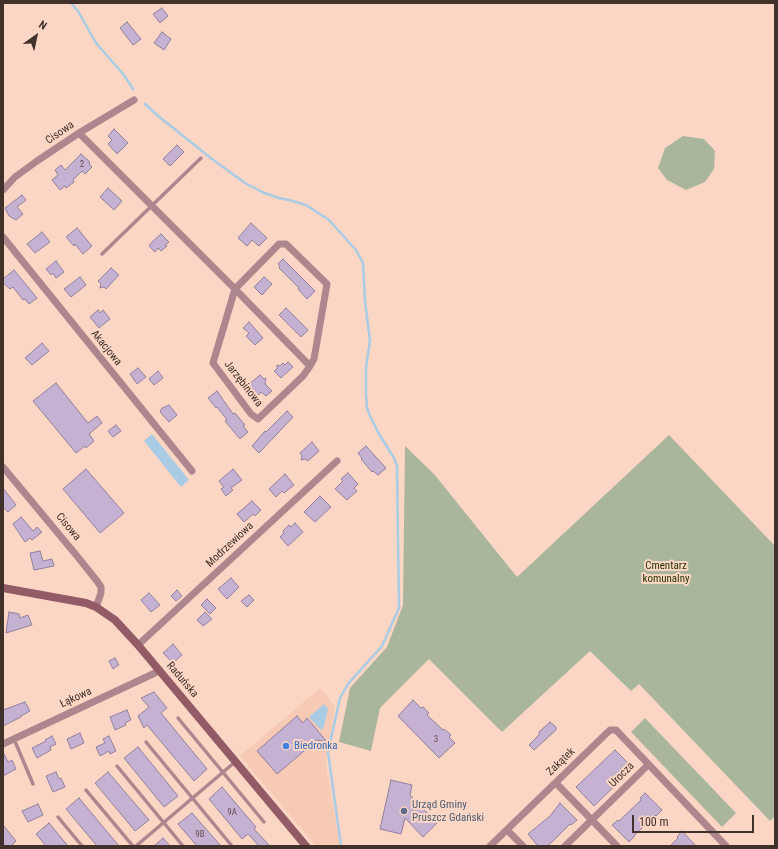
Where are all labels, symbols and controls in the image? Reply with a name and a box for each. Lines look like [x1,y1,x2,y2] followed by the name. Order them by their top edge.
[16,16,56,56] north arrow
[36,18,49,33] text: N
[43,119,77,147] street label: Cisowa
[80,160,84,170] house number: 2
[88,328,124,368] street label: Akacjowa
[221,358,265,410] street label: Jarzębinowa
[53,511,83,543] street label: Cisowa
[204,520,256,570] street label: Modrzewiowa
[642,559,690,585] park label: Cmentarz komunalny
[163,659,201,701] street label: Raduńska
[58,685,94,711] street label: Łąkowa
[434,735,438,745] house number: 3
[294,739,337,753] place label: Biedronka
[281,741,291,751] marker: Biedronka
[544,745,578,779] street label: Zakątek
[607,760,637,790] street label: Urocza
[412,798,484,824] place label: Urząd Gminy Pruszcz Gdański
[399,806,409,816] marker: Urząd Gminy Pruszcz Gdański
[634,807,756,833] scale bar
[227,808,237,818] house number: 9A
[639,815,669,829] text: 100 m
[195,830,205,840] house number: 9B

